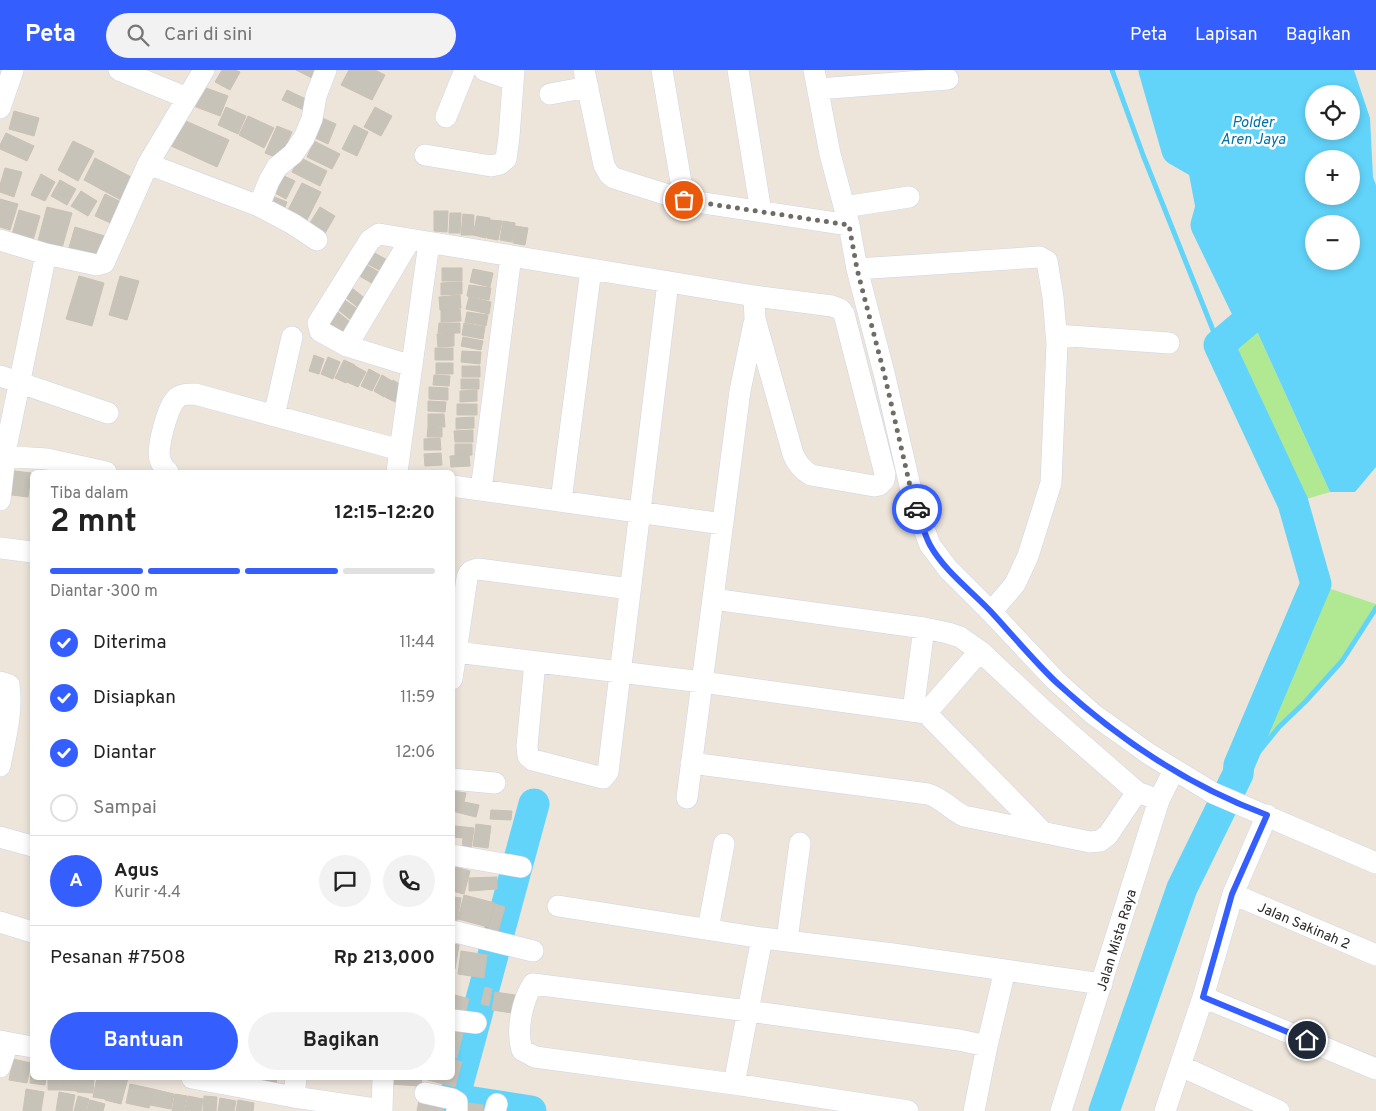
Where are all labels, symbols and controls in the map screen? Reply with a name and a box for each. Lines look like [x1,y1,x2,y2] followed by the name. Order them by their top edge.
[106,13,456,58] search box
[25,20,76,50] text: Peta
[124,21,152,49] icon: search
[164,23,252,47] text: Cari di sini
[1130,24,1167,47] text: Peta
[1195,24,1258,47] text: Lapisan
[1286,24,1351,47] text: Bagikan
[1305,85,1360,270] map controls
[1305,85,1360,140] button: locate
[1221,114,1286,150] water label: Polder Aren Jaya
[1305,150,1360,205] button: +
[663,179,705,221] pin
[670,186,698,214] icon: bag
[1305,215,1360,270] button: −
[50,484,129,504] text: Tiba dalam
[892,484,942,534] courier
[903,495,931,523] icon: car
[334,501,435,525] text: 12:15–12:20
[50,503,137,543] text: 2 mnt
[50,582,158,602] text: Diantar · 300 m
[50,629,78,657] icon: check
[93,631,167,655] text: Diterima
[400,633,435,653] text: 11:44
[50,684,78,712] icon: check
[93,686,176,710] text: Disiapkan
[400,688,435,708] text: 11:59
[50,739,78,767] icon: check
[93,741,156,765] text: Diantar
[396,743,435,763] text: 12:06
[93,796,157,820] text: Sampai
[319,855,371,907] button: chat
[383,855,435,907] button: phone
[114,859,159,883] text: Agus
[69,869,83,893] text: A
[114,883,181,903] text: Kurir · 4.4
[1094,888,1141,993] street label: Jalan Mista Raya
[1254,899,1352,954] street label: Jalan Sakinah 2
[50,946,186,970] text: Pesanan #7508
[334,946,435,970] text: Rp 213,000
[50,1012,238,1070] button: Bantuan
[248,1012,435,1070] button: Bagikan
[1286,1019,1328,1061] pin
[1293,1026,1321,1054] icon: home

